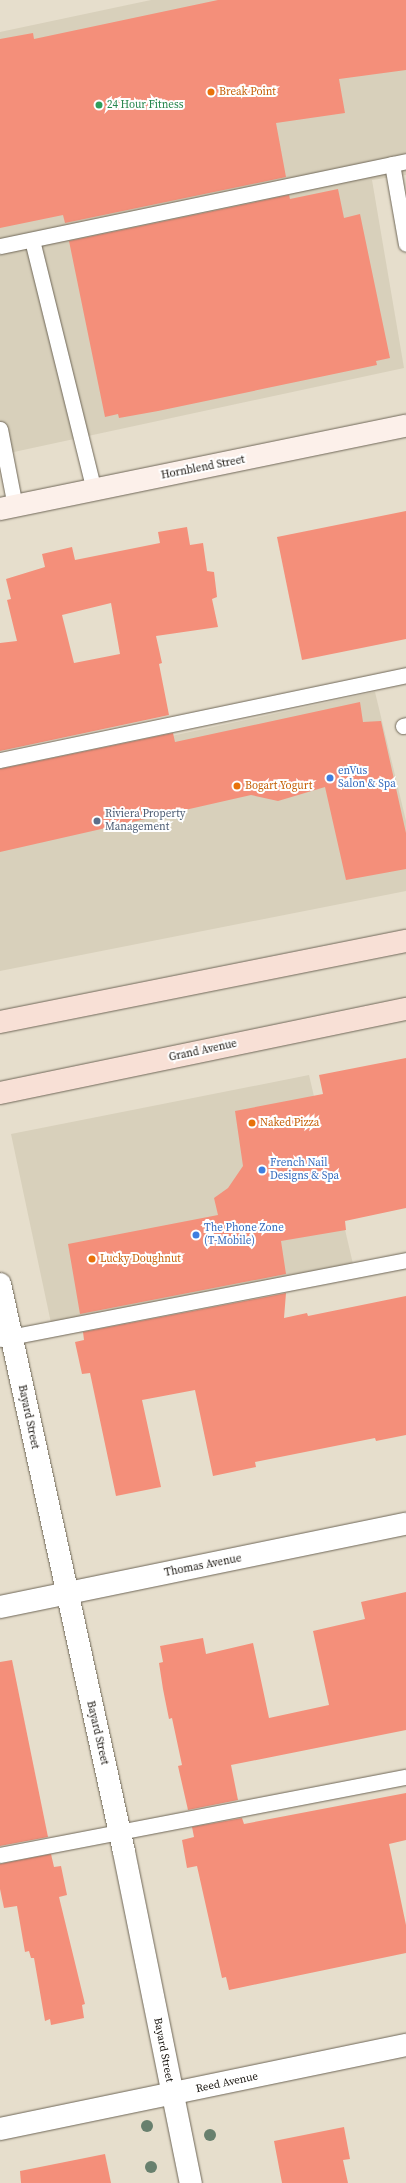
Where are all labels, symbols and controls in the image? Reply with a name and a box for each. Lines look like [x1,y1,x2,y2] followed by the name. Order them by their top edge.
[219,85,276,99] place label: Break Point
[206,87,216,97] marker: Break Point
[107,98,183,112] place label: 24 Hour Fitness
[94,100,104,110] marker: 24 Hour Fitness
[160,453,246,483] street label: Hornblend Street
[338,765,396,791] place label: enVus Salon & Spa
[325,773,335,783] marker: enVus Salon & Spa
[245,779,313,793] place label: Bogart Yogurt
[232,781,242,791] marker: Bogart Yogurt
[105,808,185,834] place label: Riviera Property Management
[92,816,102,826] marker: Riviera Property Management
[168,1037,238,1065] street label: Grand Avenue
[260,1116,319,1130] place label: Naked Pizza
[247,1118,257,1128] marker: Naked Pizza
[270,1157,339,1183] place label: French Nail Designs & Spa
[257,1165,267,1175] marker: French Nail Designs & Spa
[204,1222,284,1248] place label: The Phone Zone (T-Mobile)
[191,1230,201,1240] marker: The Phone Zone (T-Mobile)
[100,1252,181,1266] place label: Lucky Doughnut
[87,1254,97,1264] marker: Lucky Doughnut
[15,1384,41,1450] street label: Bayard Street
[163,1552,243,1580] street label: Thomas Avenue
[83,1700,111,1766] street label: Bayard Street
[150,2017,176,2083] street label: Bayard Street
[195,2070,259,2096] street label: Reed Avenue

